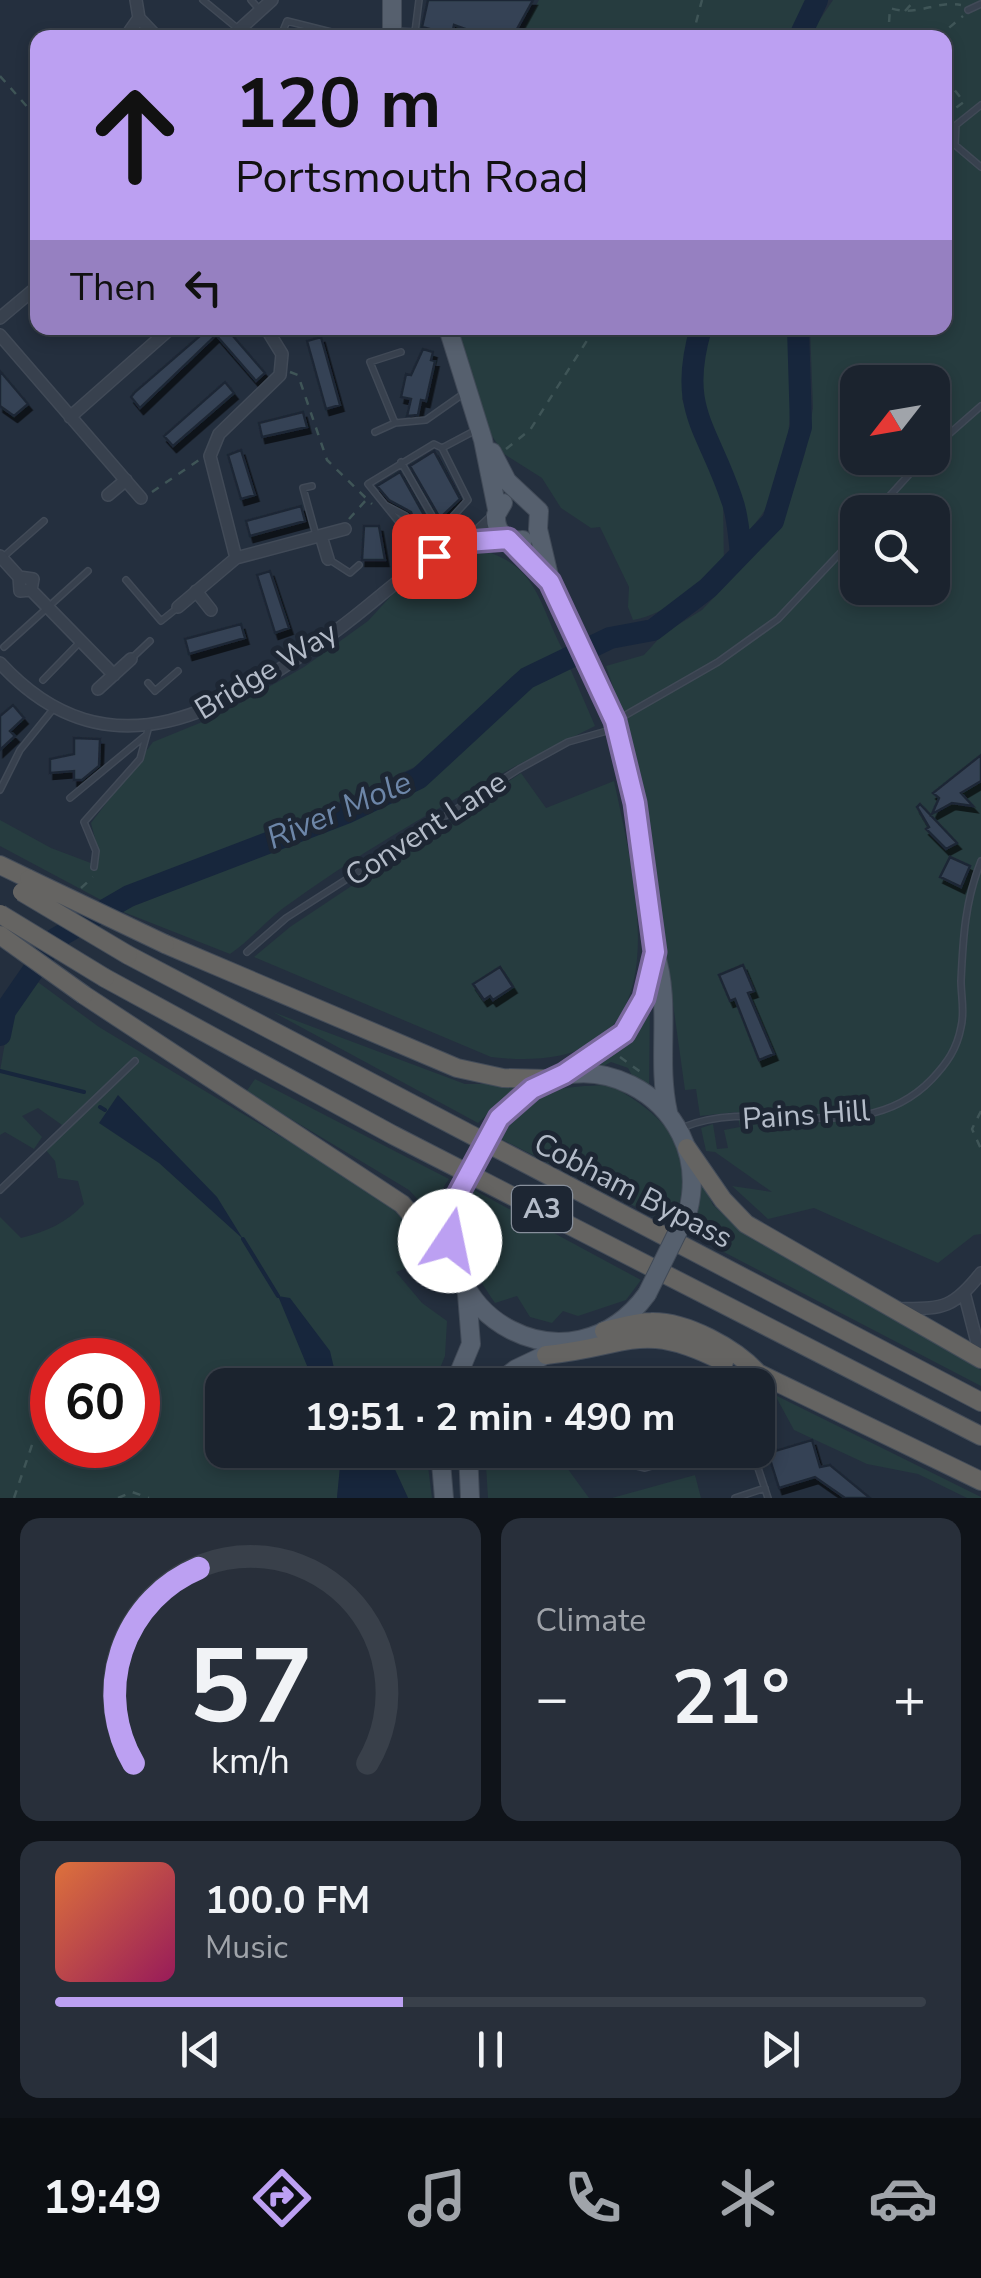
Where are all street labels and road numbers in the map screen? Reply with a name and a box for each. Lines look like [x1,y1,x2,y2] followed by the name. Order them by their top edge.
[187,612,345,730] street label: Bridge Way
[338,762,514,896] street label: Convent Lane
[741,1090,871,1140] street label: Pains Hill
[527,1123,739,1259] street label: Cobham Bypass
[512,1186,572,1232] road number: A3

